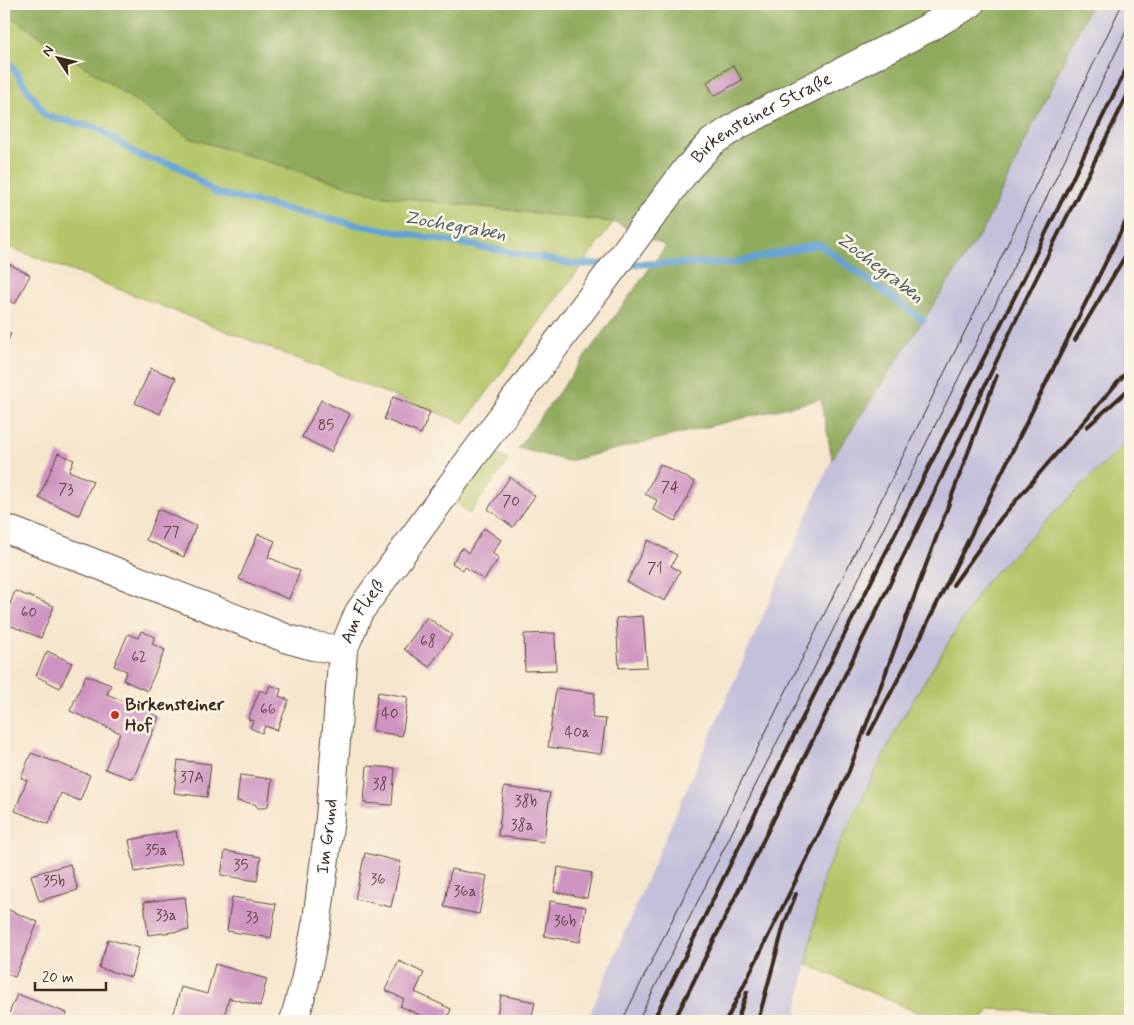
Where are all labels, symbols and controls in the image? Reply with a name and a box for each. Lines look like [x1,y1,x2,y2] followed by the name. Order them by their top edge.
[32,32,82,82] north arrow
[38,42,58,60] text: N
[686,67,836,169] street label: Birkensteiner Straße
[402,205,508,247] water label: Zochegraben
[831,227,929,309] water label: Zochegraben
[318,416,334,436] house number: 85
[661,478,679,498] house number: 74
[58,480,74,500] house number: 73
[502,492,520,512] house number: 70
[163,523,180,543] house number: 77
[647,559,663,579] house number: 71
[335,575,391,647] street label: Am Fließ
[21,603,37,623] house number: 60
[420,632,436,652] house number: 68
[131,648,147,668] house number: 62
[125,693,225,738] place label: Birkensteiner Hof
[260,700,276,720] house number: 66
[381,704,399,724] house number: 40
[109,709,121,721] marker: Birkensteiner Hof
[564,723,590,743] house number: 40a
[180,768,204,788] house number: 37A
[372,775,388,795] house number: 38
[515,792,537,812] house number: 38b
[311,798,343,875] street label: Im Grund
[511,816,534,836] house number: 38a
[145,841,168,861] house number: 35a
[234,856,248,876] house number: 35
[370,870,386,890] house number: 36
[43,872,65,892] house number: 35b
[454,882,477,902] house number: 36a
[156,906,177,926] house number: 33a
[245,908,259,928] house number: 33
[554,912,576,932] house number: 36b
[35,960,106,992] scale bar
[42,968,74,988] text: 20 m

